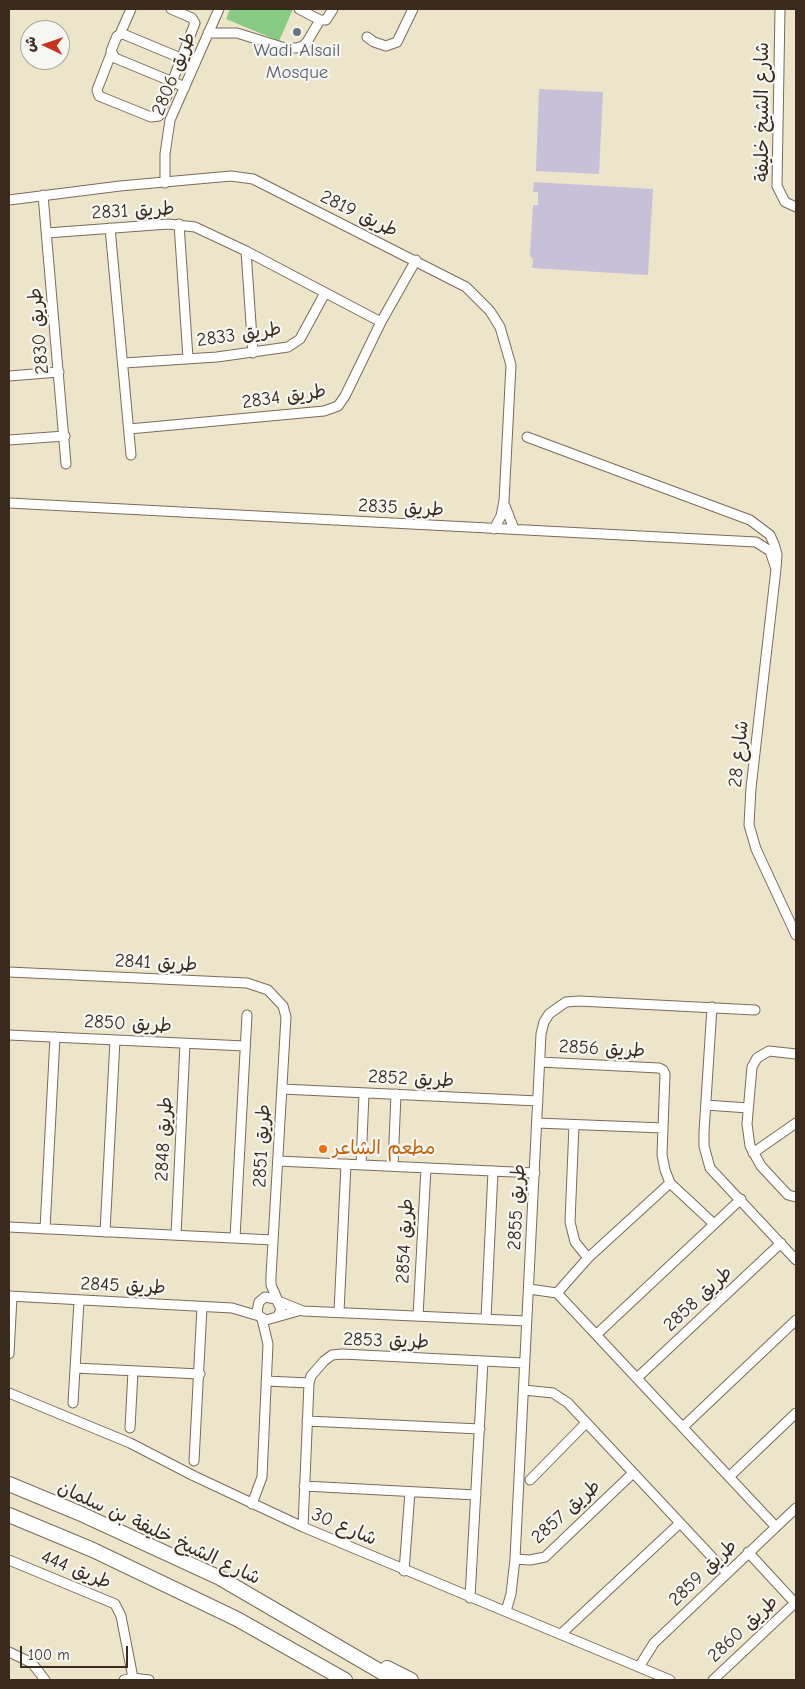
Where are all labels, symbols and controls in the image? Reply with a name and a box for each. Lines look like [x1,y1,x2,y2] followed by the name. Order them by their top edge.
[20,20,70,70] north arrow
[291,26,303,38] marker: Wadi Alsail Mosque
[147,29,201,119] street label: طريق 2806
[22,36,39,52] text: ش
[253,40,341,84] place label: Wadi Alsail Mosque
[752,42,774,182] street label: شارع الشيخ خليفة
[316,185,402,243] street label: طريق 2819
[91,197,175,225] street label: طريق 2831
[24,287,54,375] street label: طريق 2830
[195,318,283,352] street label: طريق 2833
[240,380,328,414] street label: طريق 2834
[358,494,444,522] street label: طريق 2835
[724,719,754,789] street label: شارع 28
[114,949,198,977] street label: طريق 2841
[84,1010,172,1038] street label: طريق 2850
[558,1035,646,1063] street label: طريق 2856
[367,1065,455,1093] street label: طريق 2852
[150,1096,178,1182] street label: طريق 2848
[248,1104,276,1188] street label: طريق 2851
[333,1138,435,1160] place label: مطعم الشاعر
[317,1143,329,1155] marker: مطعم الشاعر
[503,1163,531,1251] street label: طريق 2855
[391,1198,419,1284] street label: طريق 2854
[659,1261,737,1337] street label: طريق 2858
[80,1272,166,1300] street label: طريق 2845
[343,1328,429,1354] street label: طريق 2853
[527,1475,605,1549] street label: طريق 2857
[54,1476,264,1590] street label: شارع الشيخ خليفة بن سلمان
[308,1503,380,1551] street label: شارع 30
[664,1535,742,1611] street label: طريق 2859
[38,1546,114,1594] street label: طريق 444
[703,1591,783,1667] street label: طريق 2860
[22,1636,130,1668] scale bar
[28,1646,70,1664] text: 100 m

